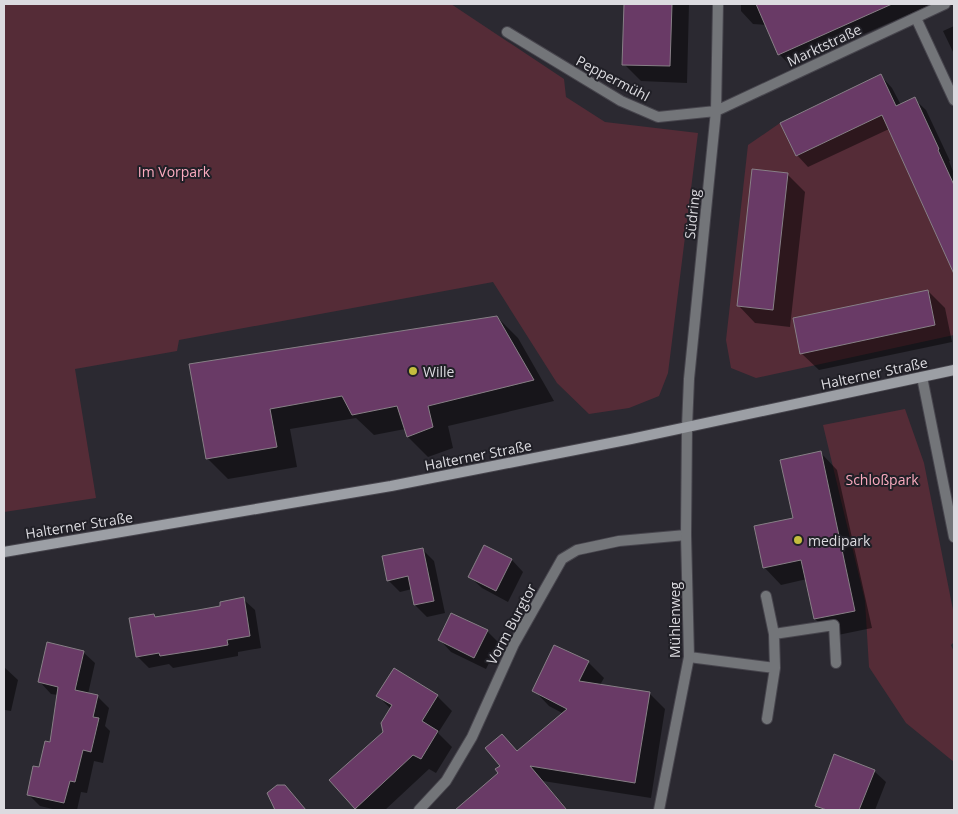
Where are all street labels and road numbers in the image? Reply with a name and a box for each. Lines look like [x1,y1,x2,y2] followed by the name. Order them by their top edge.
[784,19,864,71] street label: Marktstraße
[573,51,653,105] street label: Peppermühl
[680,188,704,240] street label: Südring
[819,352,929,394] street label: Halterner Straße
[423,435,533,475] street label: Halterner Straße
[24,507,134,543] street label: Halterner Straße
[482,580,540,668] street label: Vorm Burgtor
[665,582,684,658] street label: Mühlenweg

